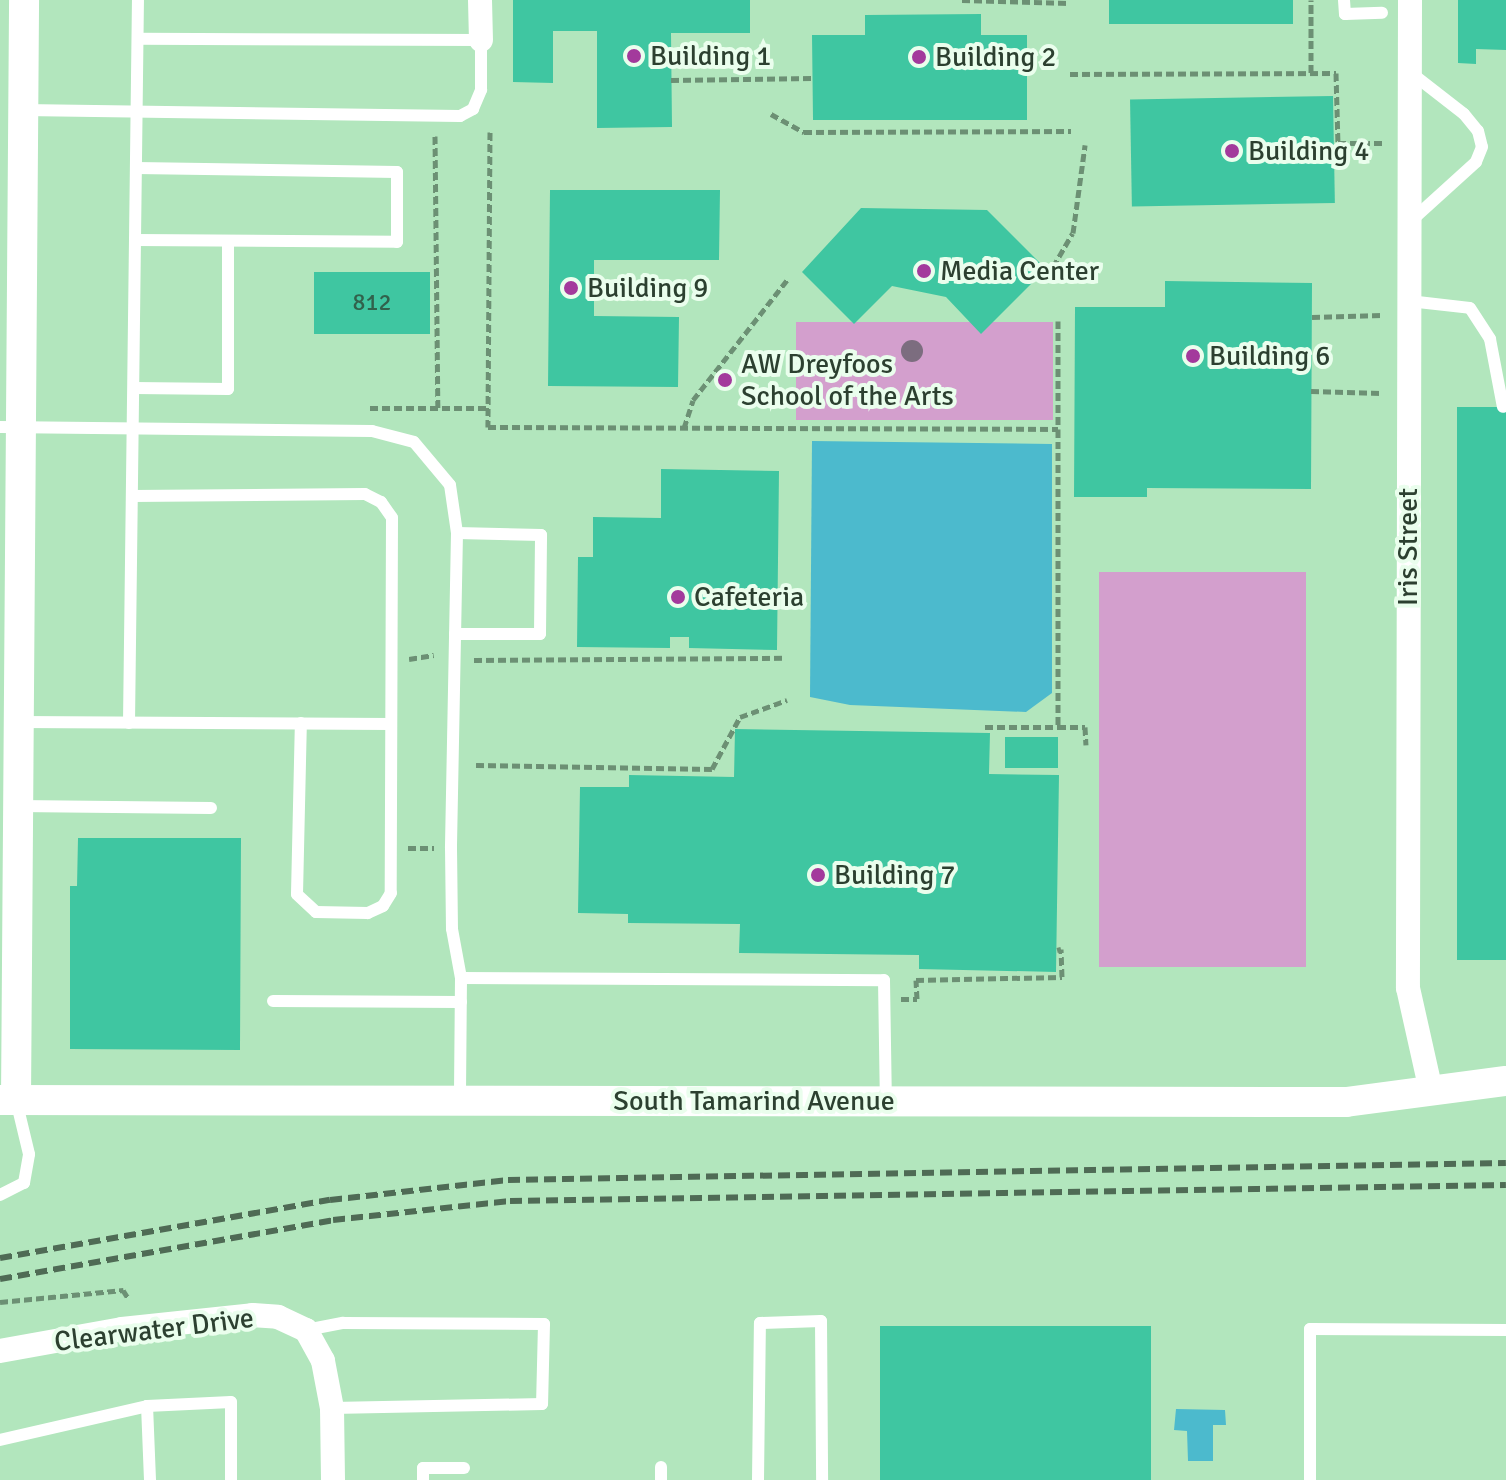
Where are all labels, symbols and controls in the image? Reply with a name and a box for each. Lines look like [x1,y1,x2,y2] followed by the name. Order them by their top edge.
[650,39,771,73] place label: Building 1
[935,40,1056,74] place label: Building 2
[625,47,643,65] marker: Building 1
[910,48,928,66] marker: Building 2
[1248,134,1369,168] place label: Building 4
[1223,142,1241,160] marker: Building 4
[940,254,1099,288] place label: Media Center
[915,262,933,280] marker: Media Center
[587,271,708,305] place label: Building 9
[562,279,580,297] marker: Building 9
[353,289,391,317] house number: 812
[1209,339,1330,373] place label: Building 6
[741,347,954,413] place label: AW Dreyfoos School of the Arts
[1184,347,1202,365] marker: Building 6
[716,371,734,389] marker: AW Dreyfoos School of the Arts
[1391,488,1425,606] street label: Iris Street
[694,580,804,614] place label: Cafeteria
[669,588,687,606] marker: Cafeteria
[834,858,955,892] place label: Building 7
[809,866,827,884] marker: Building 7
[613,1084,895,1118] street label: South Tamarind Avenue
[52,1301,256,1359] street label: Clearwater Drive

